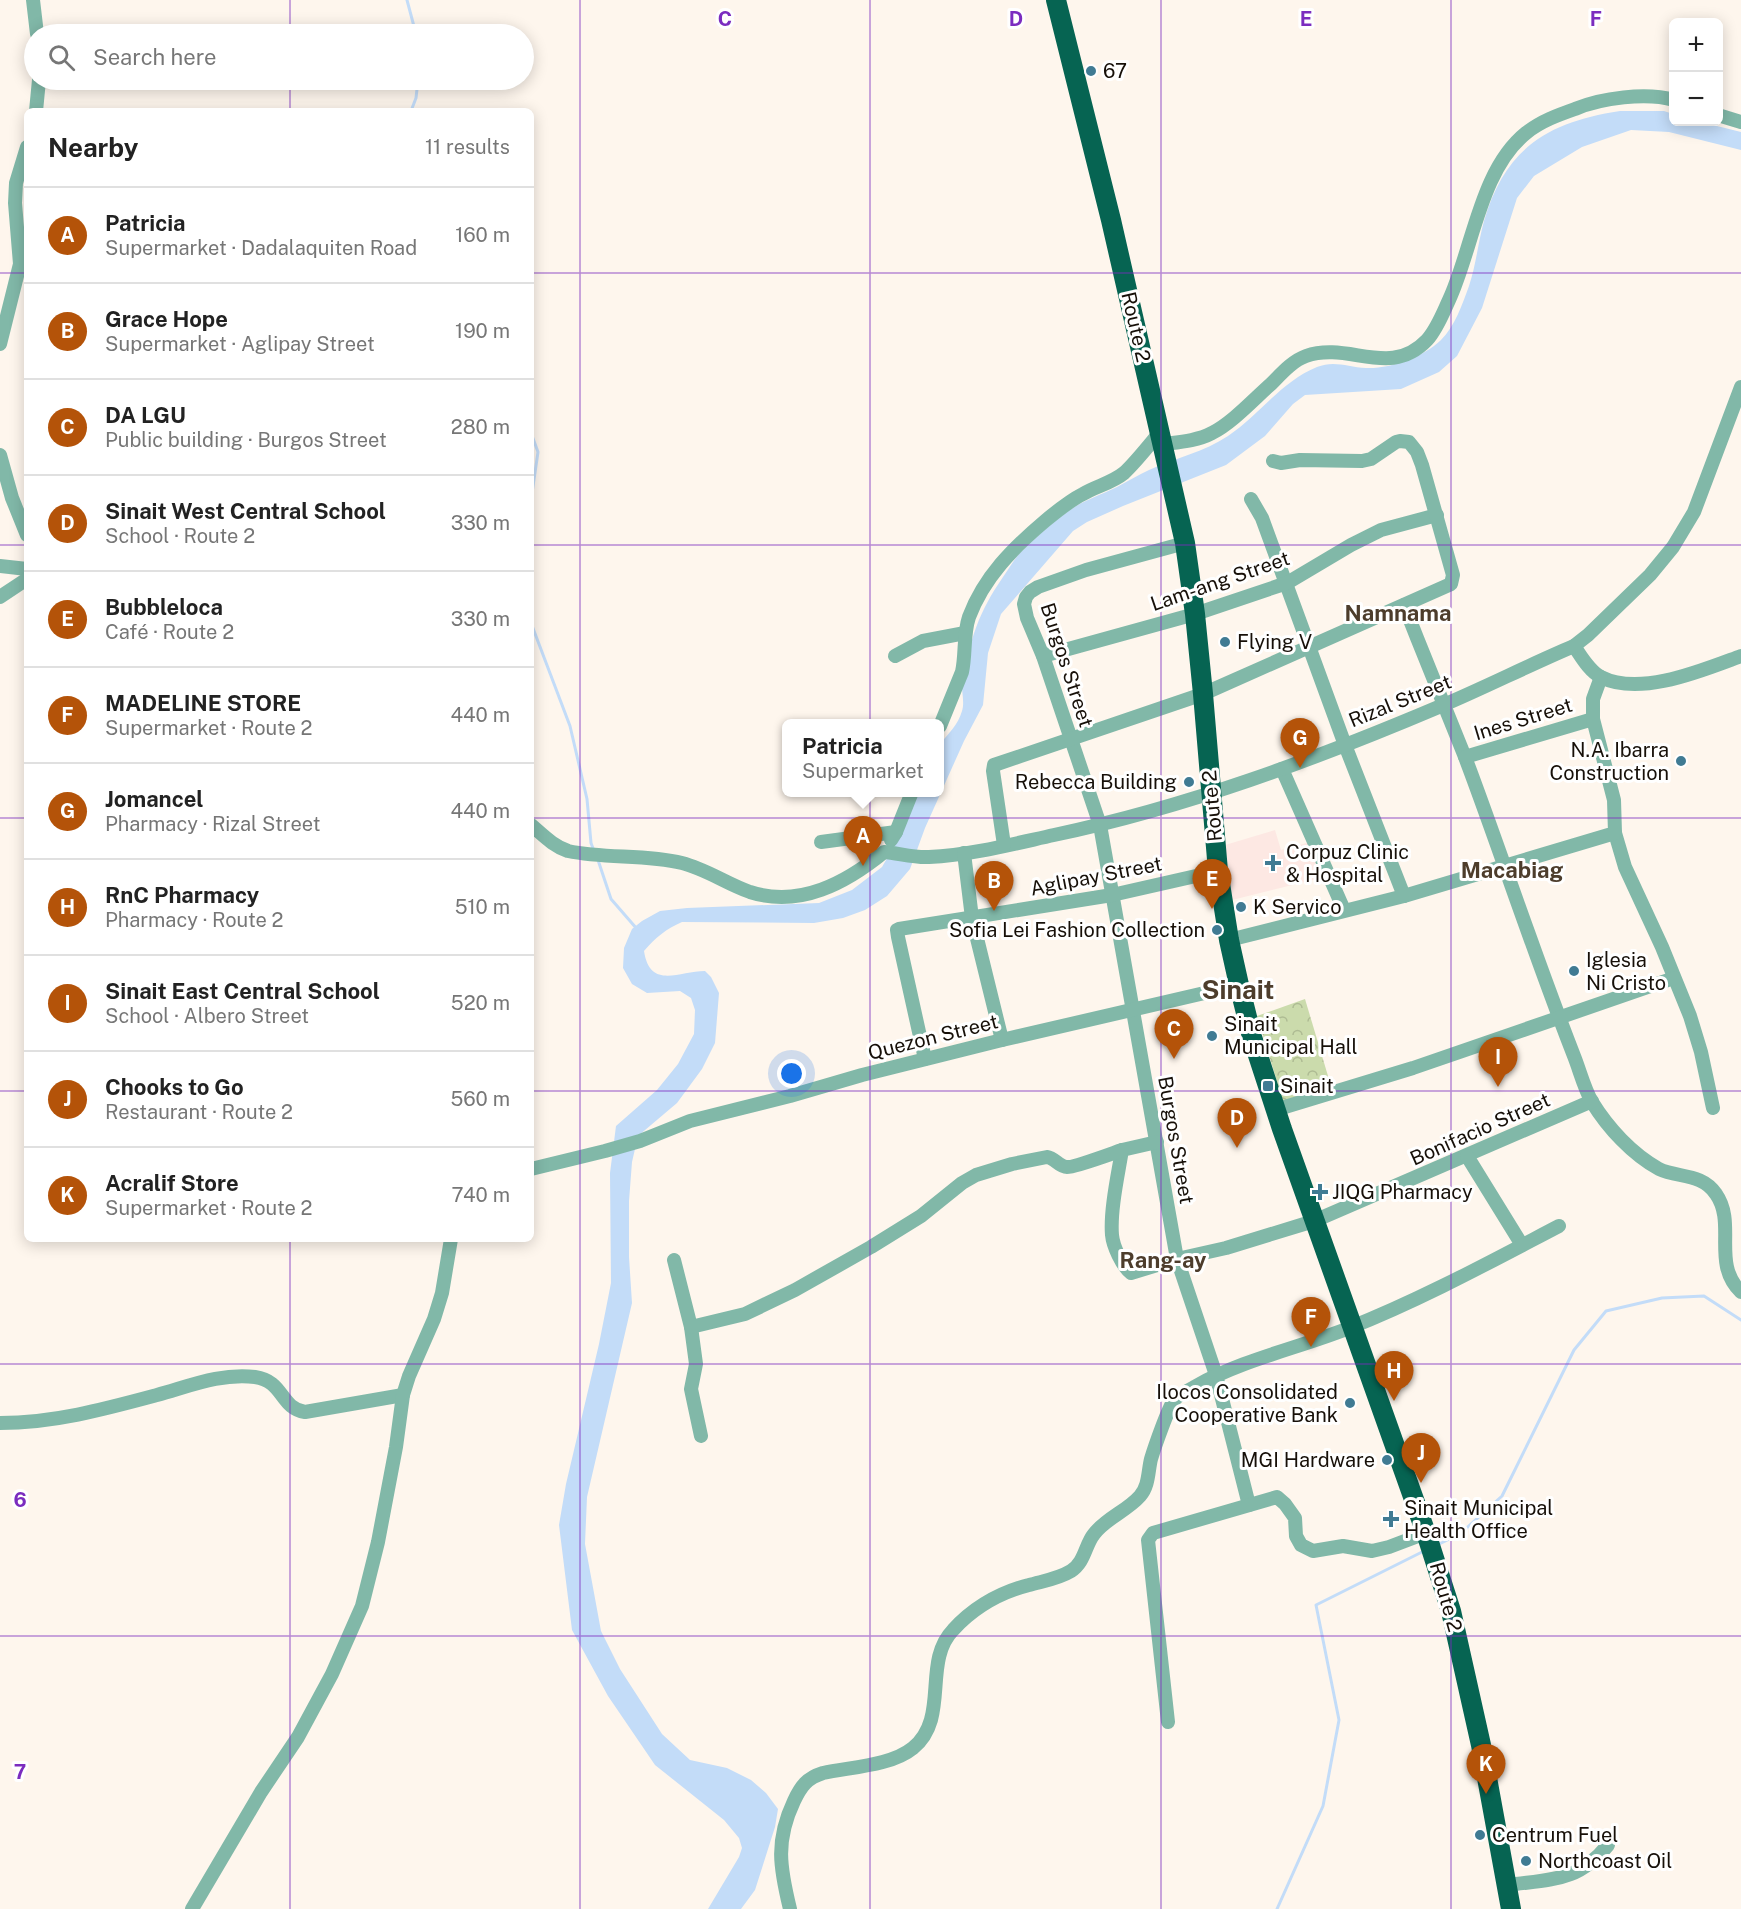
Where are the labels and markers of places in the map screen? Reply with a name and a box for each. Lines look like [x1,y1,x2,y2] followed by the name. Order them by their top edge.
[1103,59,1127,83] place label: 67
[1084,64,1098,78] marker: 67
[1237,630,1312,654] place label: Flying V
[1218,635,1232,649] marker: Flying V
[1280,718,1320,768] pin: G
[1549,738,1669,785] place label: N.A. Ibarra Construction
[1674,754,1688,768] marker: N.A. Ibarra Construction
[1015,770,1177,794] place label: Rebecca Building
[1182,775,1196,789] marker: Rebecca Building
[844,816,882,866] pin: A
[1286,840,1409,887] place label: Corpuz Clinic & Hospital
[1264,854,1282,872] marker: Corpuz Clinic & Hospital
[1192,860,1232,909] pin: E
[974,862,1014,911] pin: B
[1253,895,1341,919] place label: K Servico
[1234,900,1248,914] marker: K Servico
[949,918,1205,942] place label: Sofia Lei Fashion Collection
[1210,923,1224,937] marker: Sofia Lei Fashion Collection
[1586,948,1666,995] place label: Iglesia Ni Cristo
[1567,964,1581,978] marker: Iglesia Ni Cristo
[1154,1010,1194,1059] pin: C
[1224,1012,1358,1059] place label: Sinait Municipal Hall
[1205,1029,1219,1043] marker: Sinait Municipal Hall
[1478,1038,1518,1087] pin: I
[1280,1074,1334,1098] place label: Sinait
[1261,1079,1275,1093] marker: Sinait
[1218,1098,1256,1148] pin: D
[1332,1180,1473,1204] place label: JIQG Pharmacy
[1313,1185,1327,1199] marker: JIQG Pharmacy
[1292,1298,1330,1347] pin: F
[1374,1352,1414,1401] pin: H
[1156,1380,1338,1427] place label: Ilocos Consolidated Cooperative Bank
[1343,1396,1357,1410] marker: Ilocos Consolidated Cooperative Bank
[1402,1434,1440,1483] pin: J
[1241,1448,1375,1472] place label: MGI Hardware
[1380,1453,1394,1467] marker: MGI Hardware
[1404,1496,1553,1543] place label: Sinait Municipal Health Office
[1382,1510,1400,1528] marker: Sinait Municipal Health Office
[1466,1744,1506,1794] pin: K
[1492,1823,1618,1847] place label: Centrum Fuel
[1473,1828,1487,1842] marker: Centrum Fuel
[1538,1849,1672,1873] place label: Northcoast Oil
[1519,1854,1533,1868] marker: Northcoast Oil

